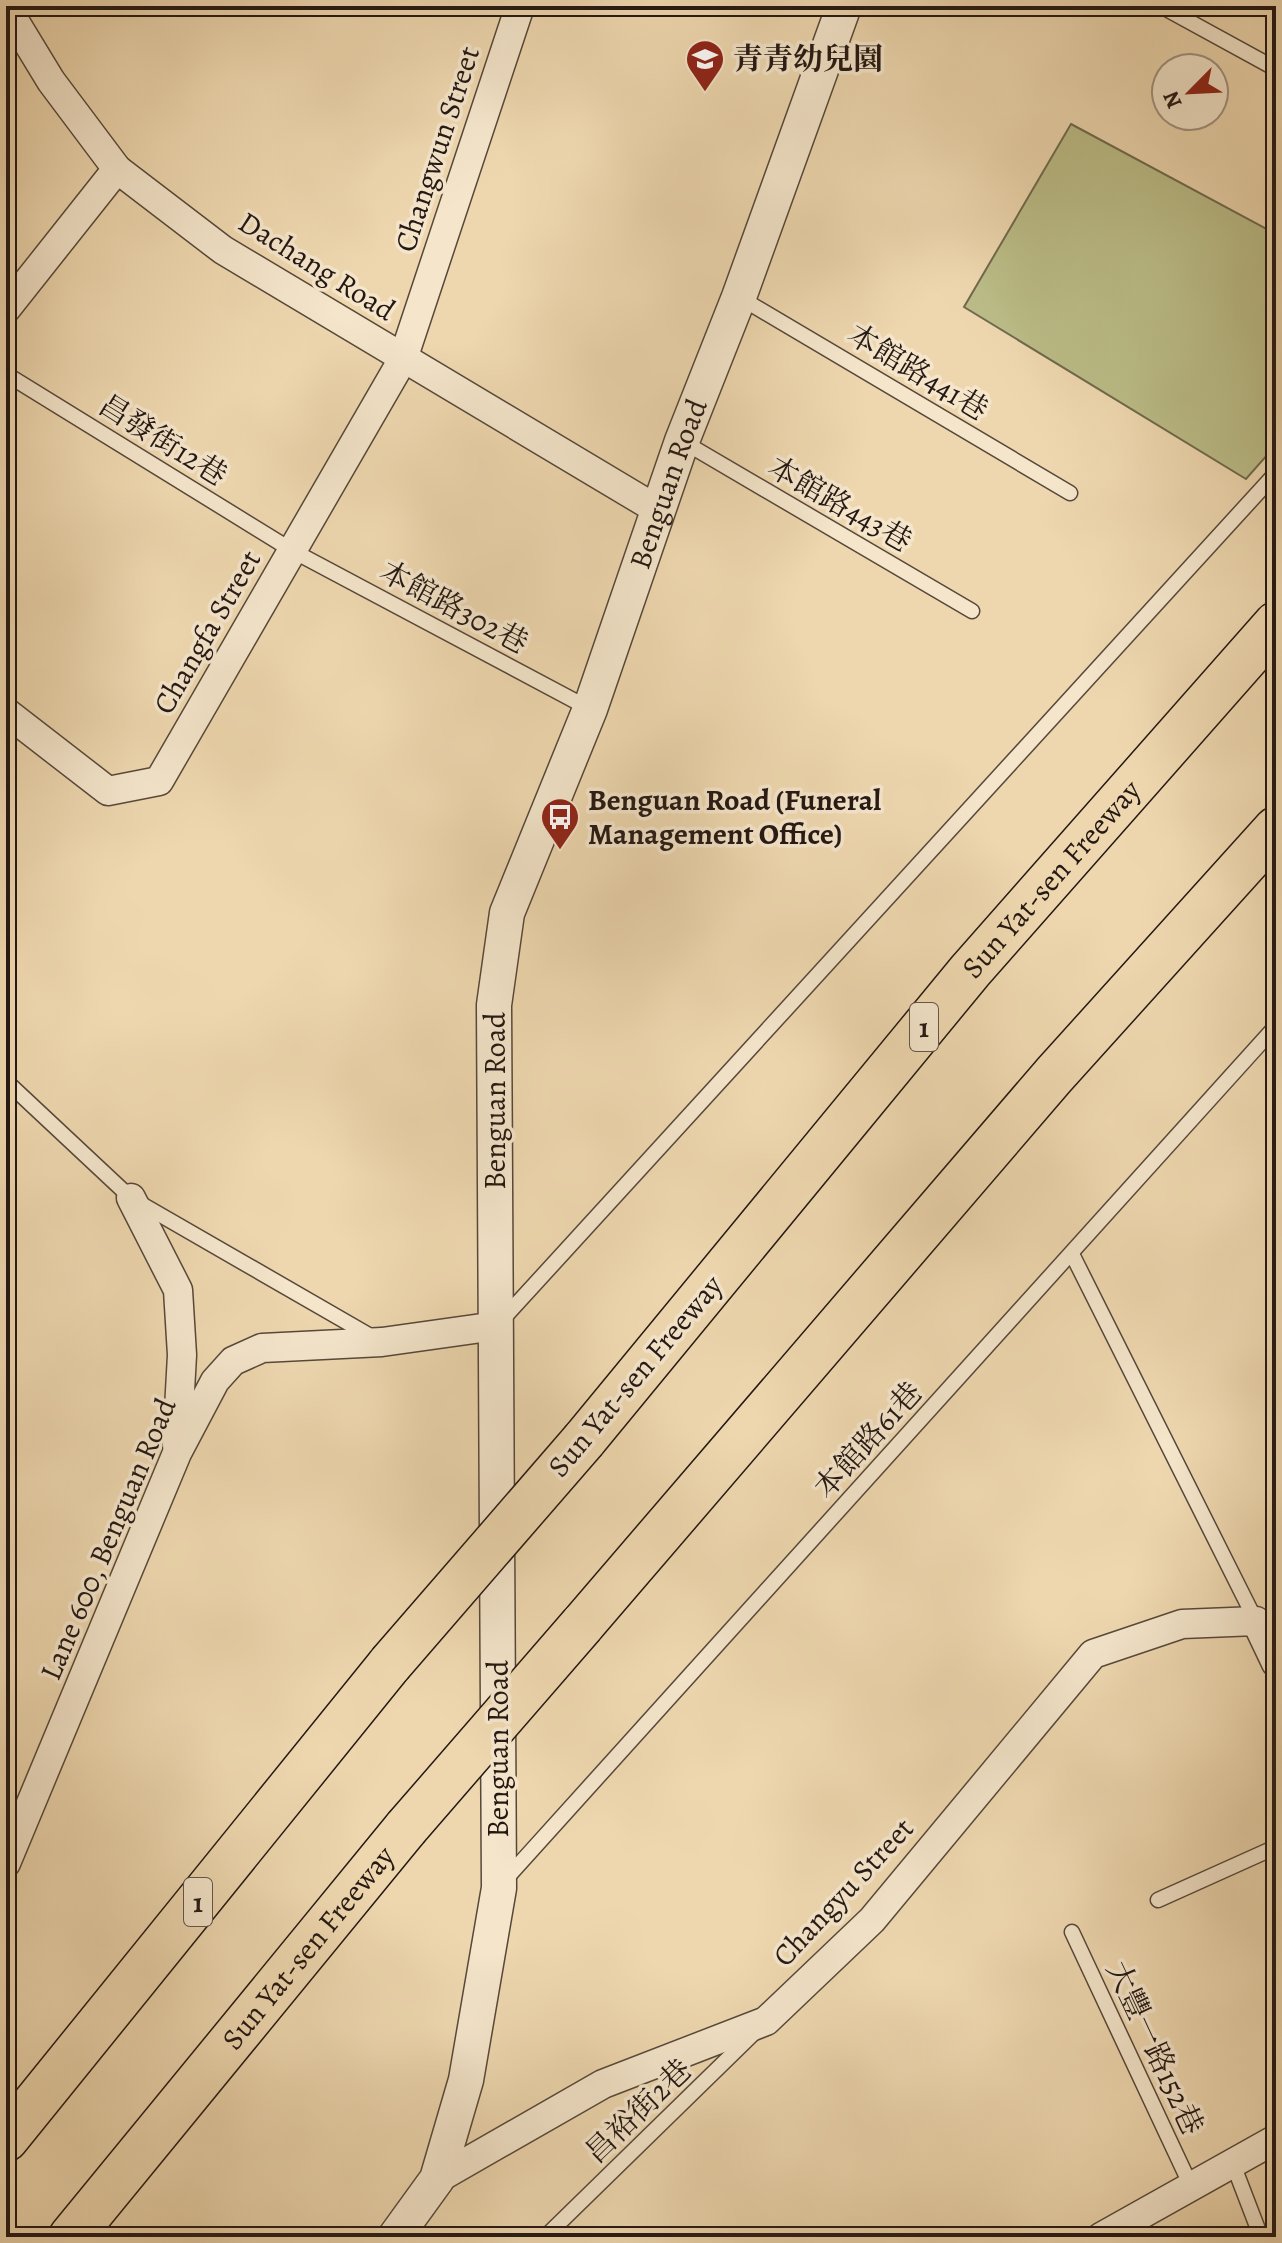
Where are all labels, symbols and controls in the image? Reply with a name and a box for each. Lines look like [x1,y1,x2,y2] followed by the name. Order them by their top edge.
[684,38,726,93] school or university icon: 青青幼兒園
[733,39,883,79] place label: 青青幼兒園
[385,41,489,257] street label: Changwun Street
[1150,52,1230,132] north arrow
[1156,86,1190,113] text: N
[231,202,404,331] street label: Dachang Road
[840,314,996,430] street label: 本館路441巷
[91,385,235,495] street label: 昌發街12巷
[620,392,717,574] street label: Benguan Road
[761,447,919,561] street label: 本館路443巷
[144,543,270,721] street label: Changfa Street
[373,551,535,663] street label: 本館路302巷
[953,771,1150,987] street label: Sun Yat-sen Freeway
[588,780,881,854] place label: Benguan Road (Funeral Management Office)
[539,796,581,851] bus stop icon: Benguan Road (Funeral Management Office)
[910,1003,938,1051] road number: 1
[475,1011,515,1190] street label: Benguan Road
[539,1266,732,1485] street label: Sun Yat-sen Freeway
[805,1373,931,1507] street label: 本館路61巷
[30,1391,186,1686] street label: Lane 600, Benguan Road
[478,1659,518,1838] street label: Benguan Road
[764,1809,922,1975] street label: Changyu Street
[213,1837,404,2058] street label: Sun Yat-sen Freeway
[184,1878,212,1926] road number: 1
[1097,1955,1213,2141] street label: 大豐一路152巷
[576,2050,700,2172] street label: 昌裕街2巷

